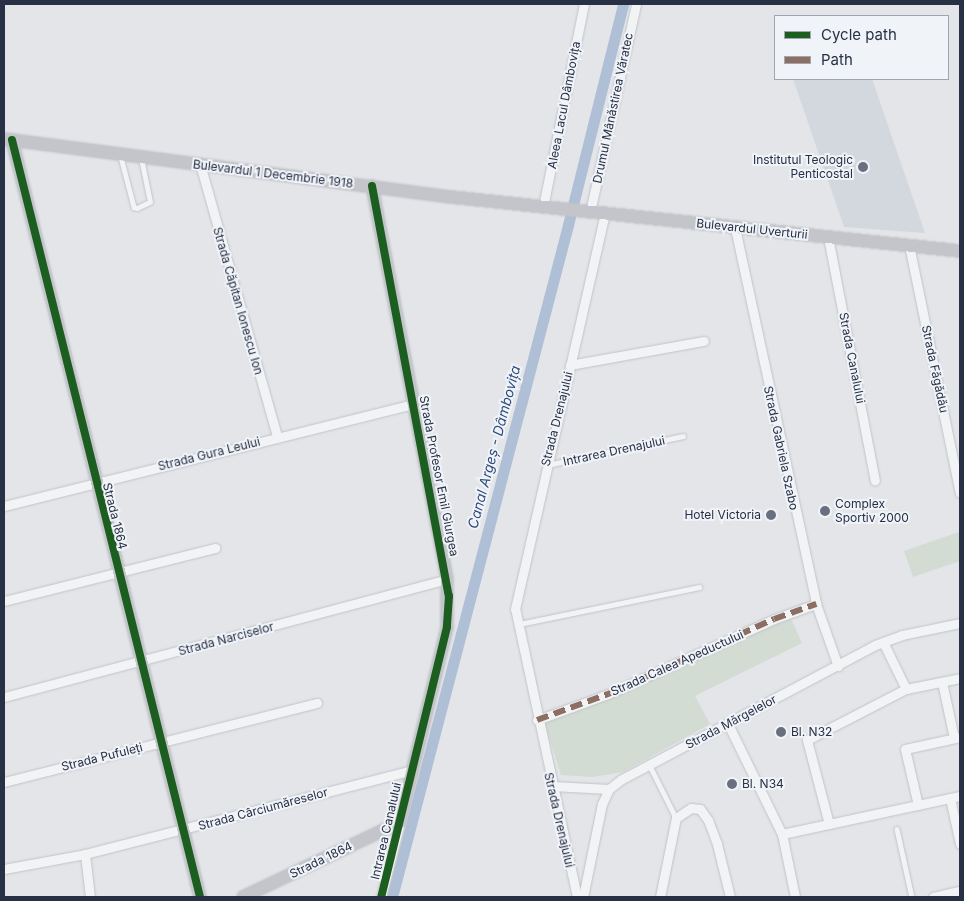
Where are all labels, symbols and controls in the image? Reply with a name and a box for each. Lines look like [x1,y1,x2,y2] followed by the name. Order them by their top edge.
[774,15,949,80] legend
[821,25,897,44] text: Cycle path
[590,31,636,185] street label: Drumul Mânăstirea Văratec
[545,40,583,170] street label: Aleea Lacul Dâmbovița
[821,50,853,69] text: Path
[753,153,853,181] place label: Institutul Teologic Penticostal
[192,157,354,191] street label: Bulevardul 1 Decembrie 1918
[857,161,869,173] marker: Institutul Teologic Penticostal
[696,216,808,242] street label: Bulevardul Uverturii
[210,225,266,377] street label: Strada Căpitan Ionescu Ion
[836,311,868,405] street label: Strada Canalului
[919,324,951,414] street label: Strada Făgădău
[464,364,524,530] water label: Canal Argeș - Dâmbovița
[538,370,576,468] street label: Strada Drenajului
[761,385,801,511] street label: Strada Gabriela Szabo
[416,394,462,558] street label: Strada Profesor Emil Giurgea
[562,433,666,469] street label: Intrarea Drenajului
[156,434,262,474] street label: Strada Gura Leului
[100,481,130,551] street label: Strada 1864
[835,497,909,525] place label: Complex Sportiv 2000
[819,505,831,517] marker: Complex Sportiv 2000
[684,508,761,522] place label: Hotel Victoria
[765,509,777,521] marker: Hotel Victoria
[177,619,275,659] street label: Strada Narciselor
[608,627,746,699] street label: Strada Calea Apeductului
[683,692,779,752] street label: Strada Mărgelelor
[791,725,832,739] place label: Bl. N32
[775,726,787,738] marker: Bl. N32
[60,740,144,774] street label: Strada Pufuleți
[541,771,577,869] street label: Strada Drenajului
[742,777,784,791] place label: Bl. N34
[726,778,738,790] marker: Bl. N34
[368,781,404,881] street label: Intrarea Canalului
[197,785,329,833] street label: Strada Cârciumăreselor
[287,839,355,881] street label: Strada 1864

